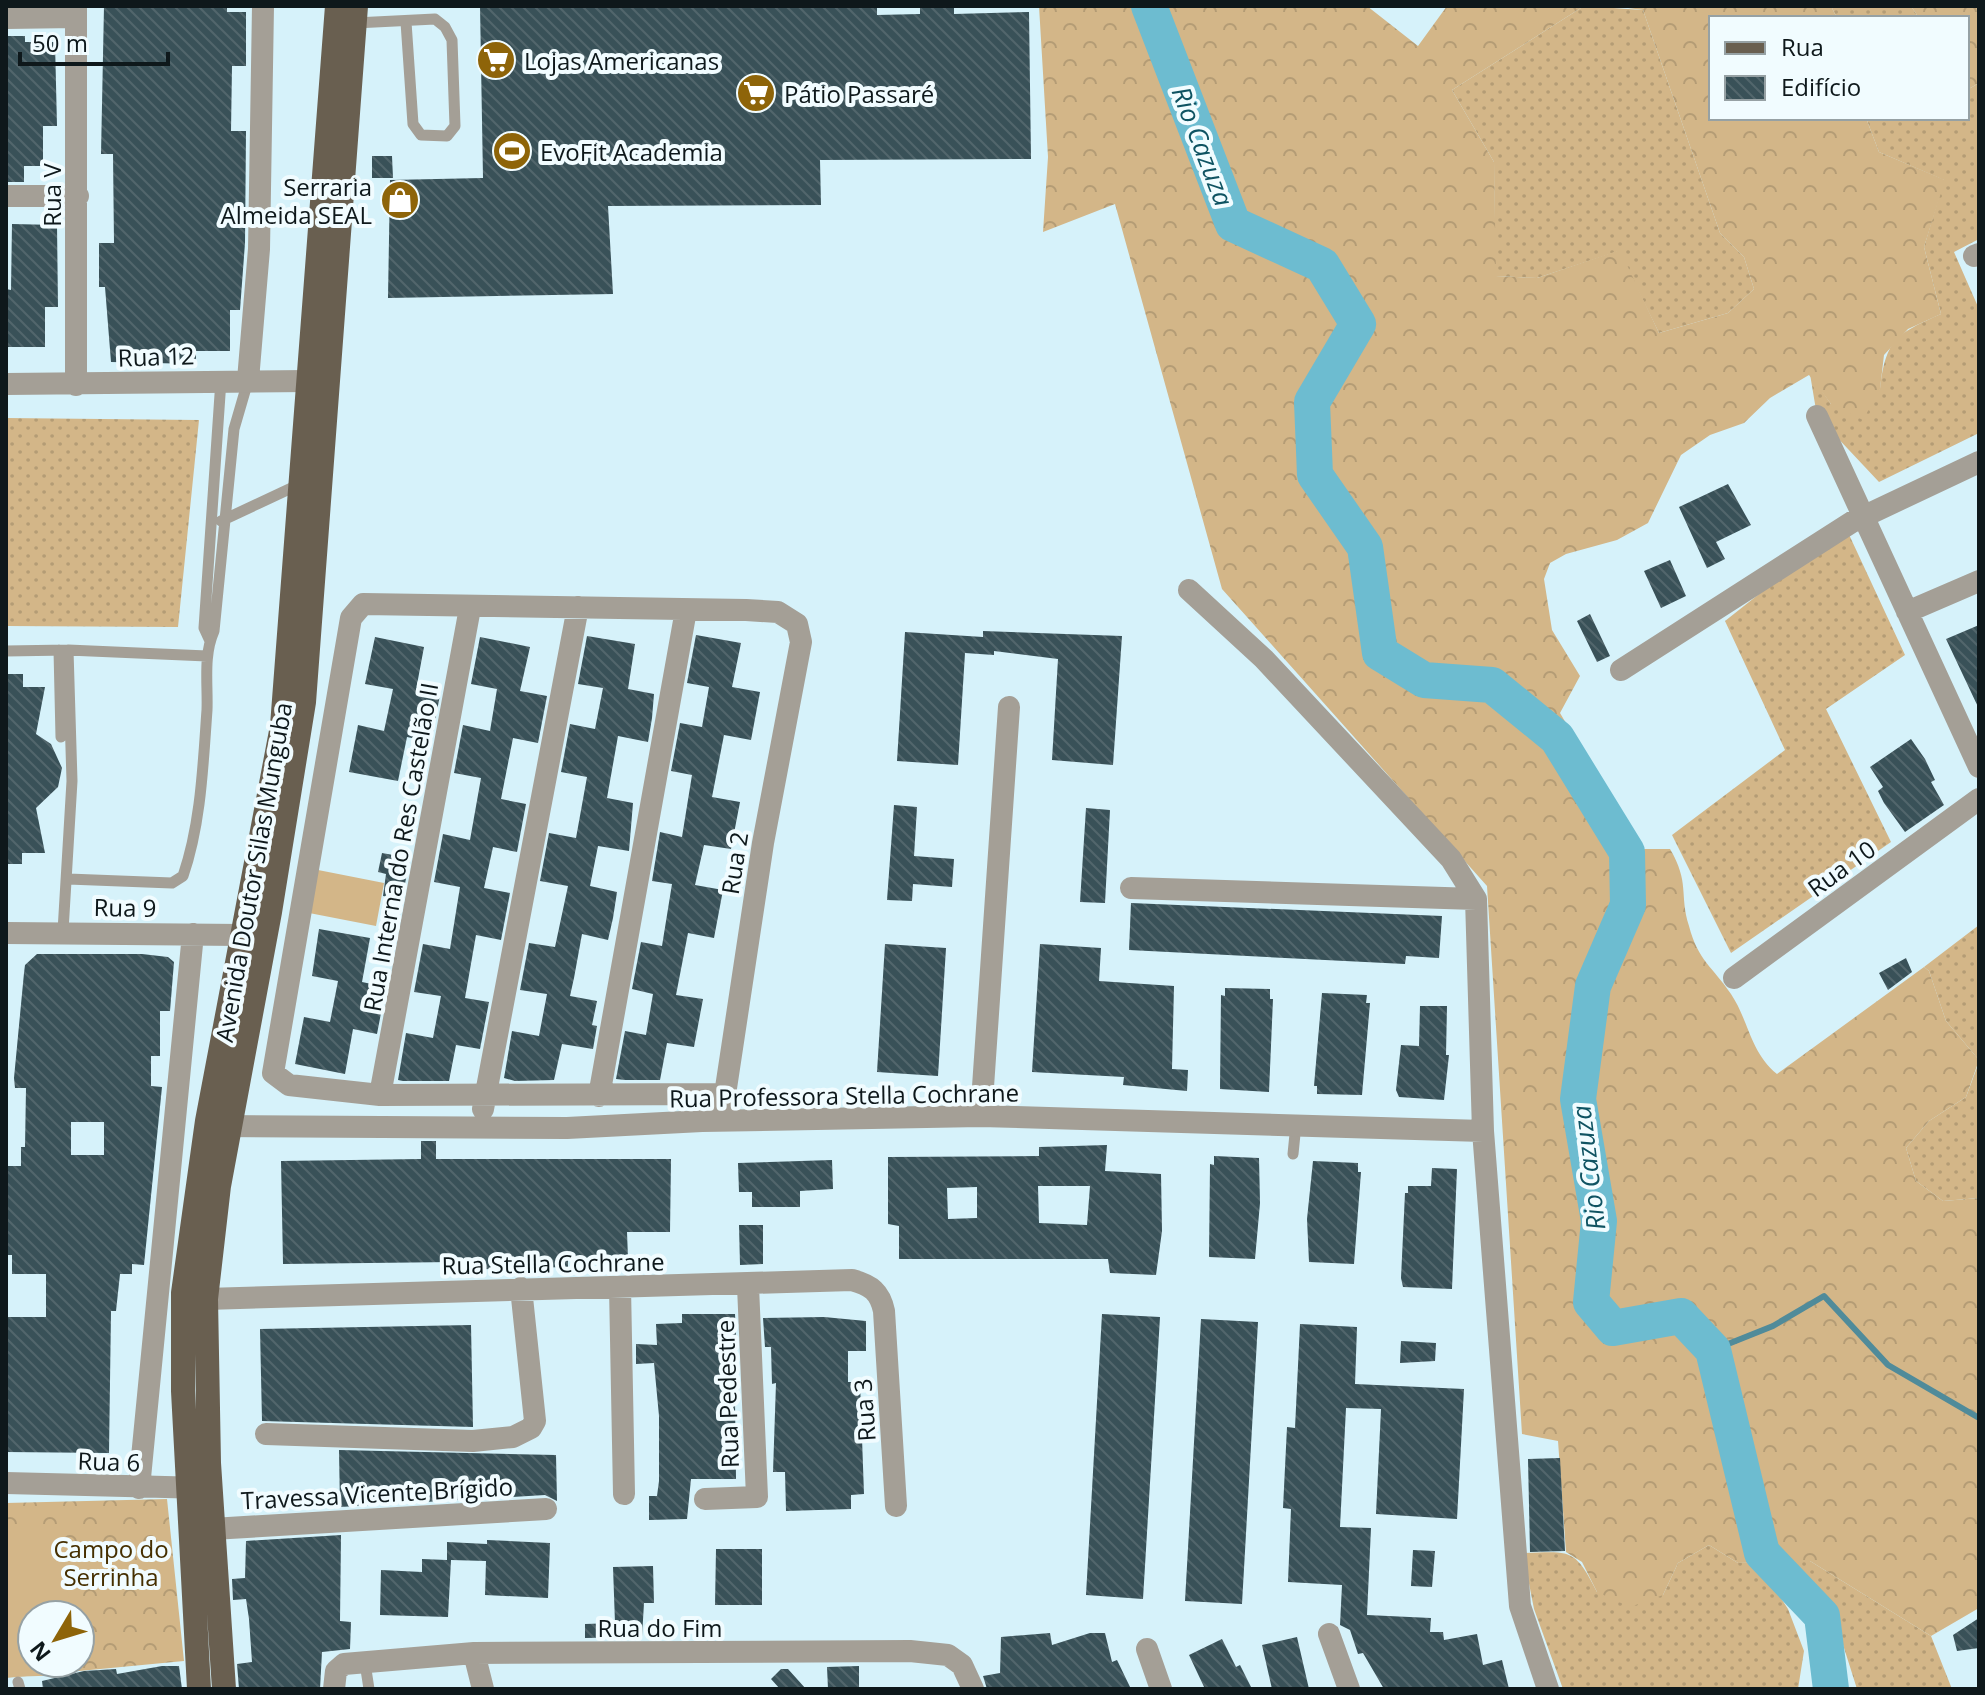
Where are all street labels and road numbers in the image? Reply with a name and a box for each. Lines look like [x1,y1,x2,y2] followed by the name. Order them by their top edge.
[35,163,68,227] street label: Rua V
[117,338,195,374] street label: Rua 12
[355,680,445,1014] street label: Rua Interna do Res Castelão II
[207,700,299,1044] street label: Avenida Doutor Silas Munguba
[713,829,755,897] street label: Rua 2
[1800,832,1882,904] street label: Rua 10
[93,890,157,924] street label: Rua 9
[669,1075,1019,1115] street label: Rua Professora Stella Cochrane
[441,1245,665,1281] street label: Rua Stella Cochrane
[708,1319,746,1469] street label: Rua Pedestre
[845,1378,883,1442] street label: Rua 3
[77,1443,141,1479] street label: Rua 6
[240,1469,514,1517] street label: Travessa Vicente Brígido
[597,1611,723,1644] street label: Rua do Fim

